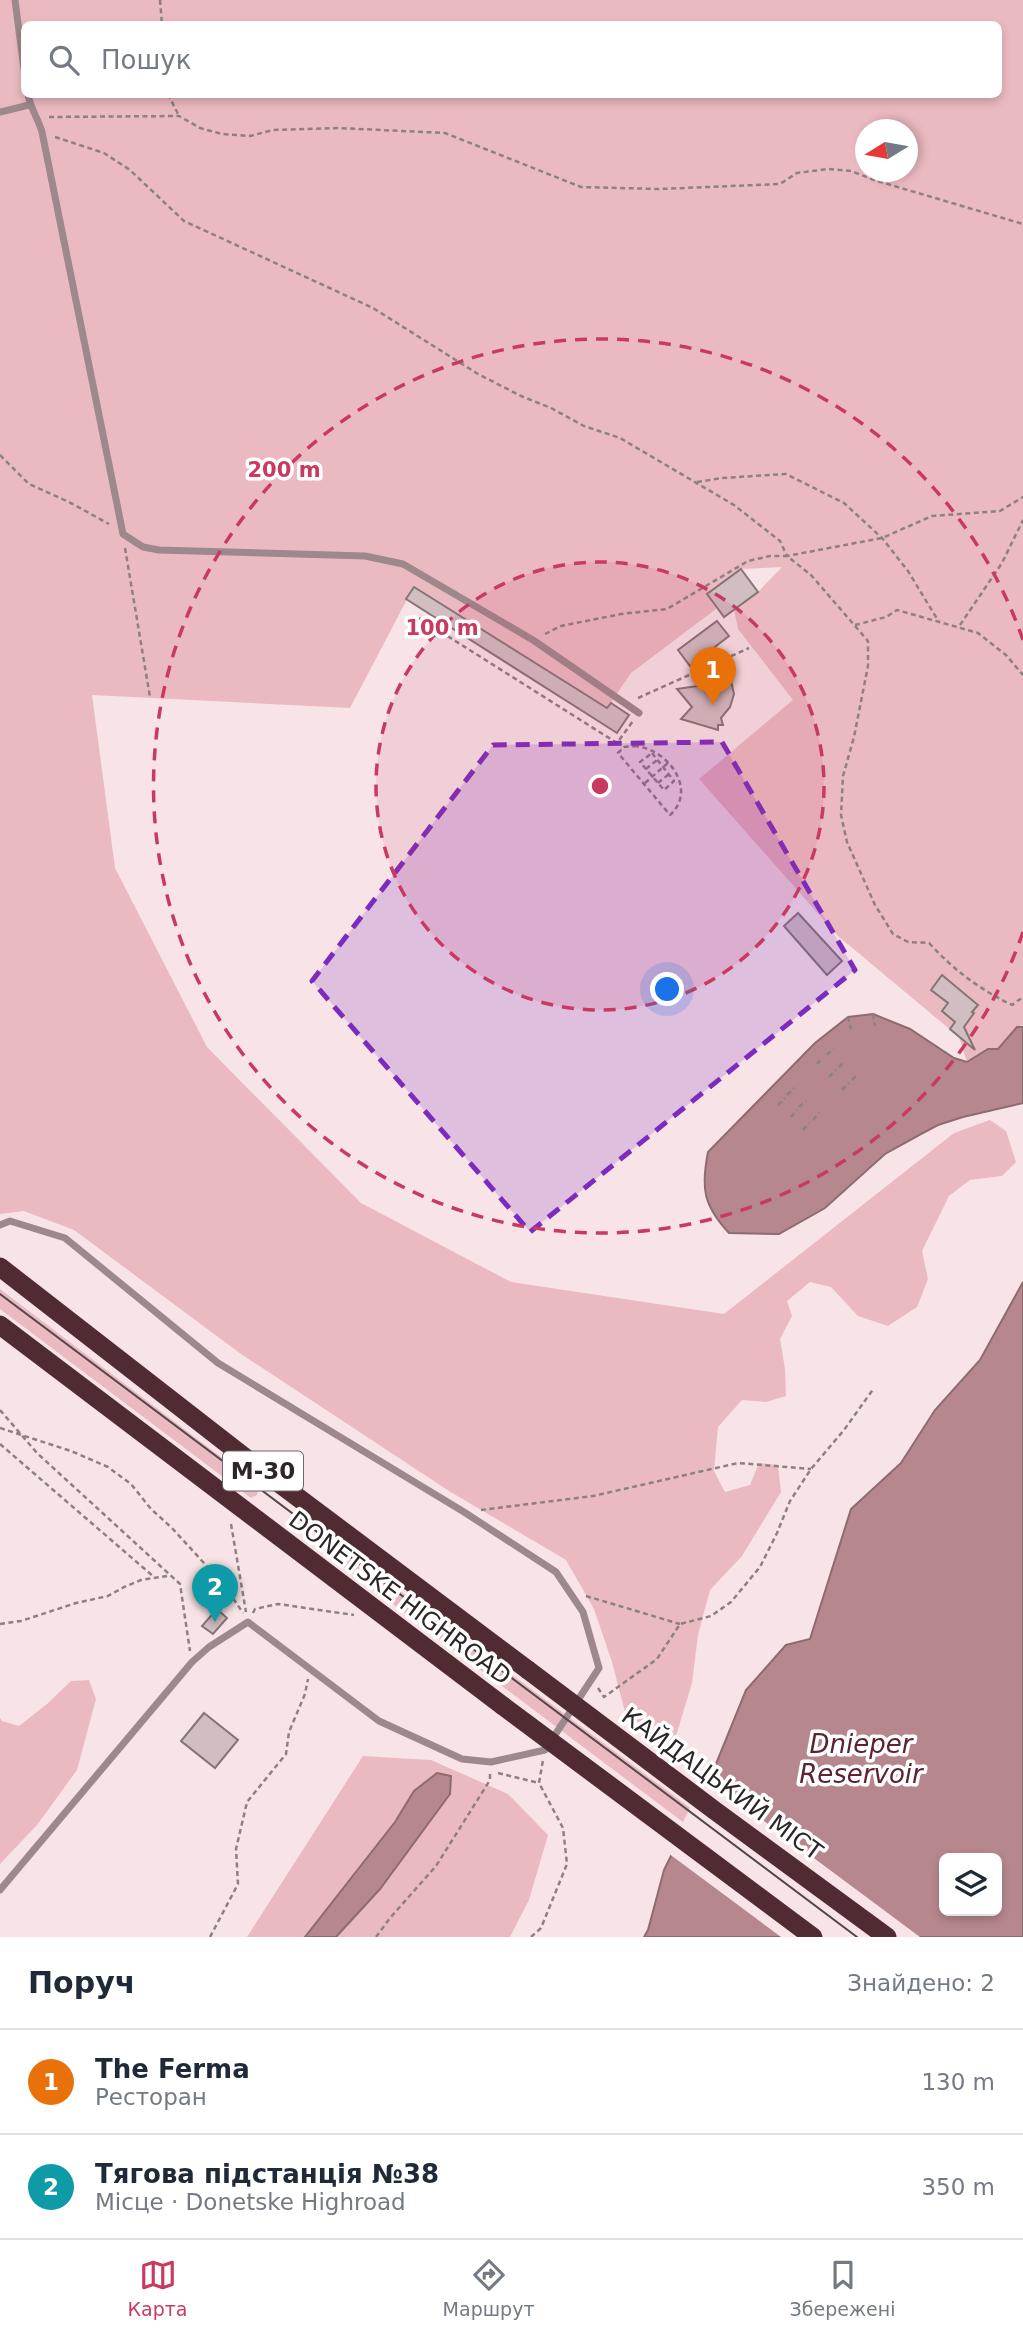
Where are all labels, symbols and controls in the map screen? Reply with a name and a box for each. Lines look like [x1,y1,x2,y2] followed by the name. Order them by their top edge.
[21,21,1002,98] search box
[45,41,83,79] icon: search
[101,45,191,75] text: Пошук
[855,119,918,182] north arrow
[247,458,321,482] text: 200 m
[405,616,479,640] text: 100 m
[690,647,736,705] pin: 1
[588,774,612,798] centre of rings
[650,972,684,1006] your location
[223,1452,303,1490] road number: М-30
[283,1505,517,1691] street label: DONETSKE HIGHROAD
[192,1564,238,1622] pin: 2
[616,1701,829,1866] street label: КАЙДАЦЬКИЙ МІСТ
[799,1729,925,1789] water label: Dnieper Reservoir
[939,1853,1002,1916] map controls
[939,1853,1002,1916] button: layers
[28,1965,135,2000] text: Поруч
[847,1970,995,1996] text: Знайдено: 2
[95,2054,250,2084] text: The Ferma
[43,2069,59,2095] text: 1
[921,2069,995,2095] text: 130 m
[95,2084,207,2110] text: Ресторан
[95,2159,439,2189] text: Тягова пiдстанцiя №38
[43,2174,59,2200] text: 2
[921,2174,995,2200] text: 350 m
[95,2189,406,2215] text: Місце · Donetske Highroad
[128,2256,187,2320] tab: Карта
[443,2256,534,2320] tab: Маршрут
[790,2256,895,2320] tab: Збережені

